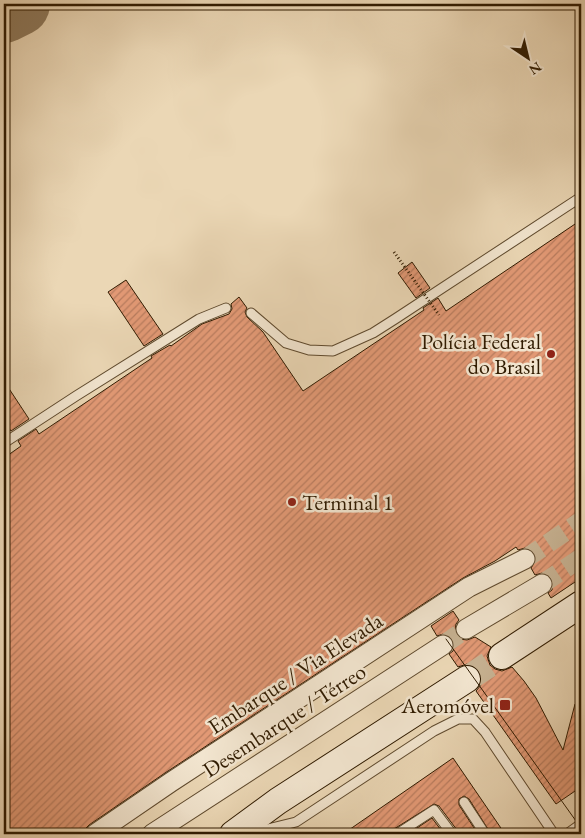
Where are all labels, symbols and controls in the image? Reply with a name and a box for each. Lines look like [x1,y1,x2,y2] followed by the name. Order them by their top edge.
[502,32,552,82] north arrow
[525,58,545,80] text: N
[421,327,541,381] place label: Polícia Federal do Brasil
[545,348,557,360] marker: Polícia Federal do Brasil
[302,488,394,517] place label: Terminal 1
[286,496,298,508] marker: Terminal 1
[202,606,388,741] street label: Embarque / Via Elevada
[197,657,372,784] street label: Desembarque / Térreo
[400,691,494,720] place label: Aeromóvel
[498,698,512,712] marker: Aeromóvel

